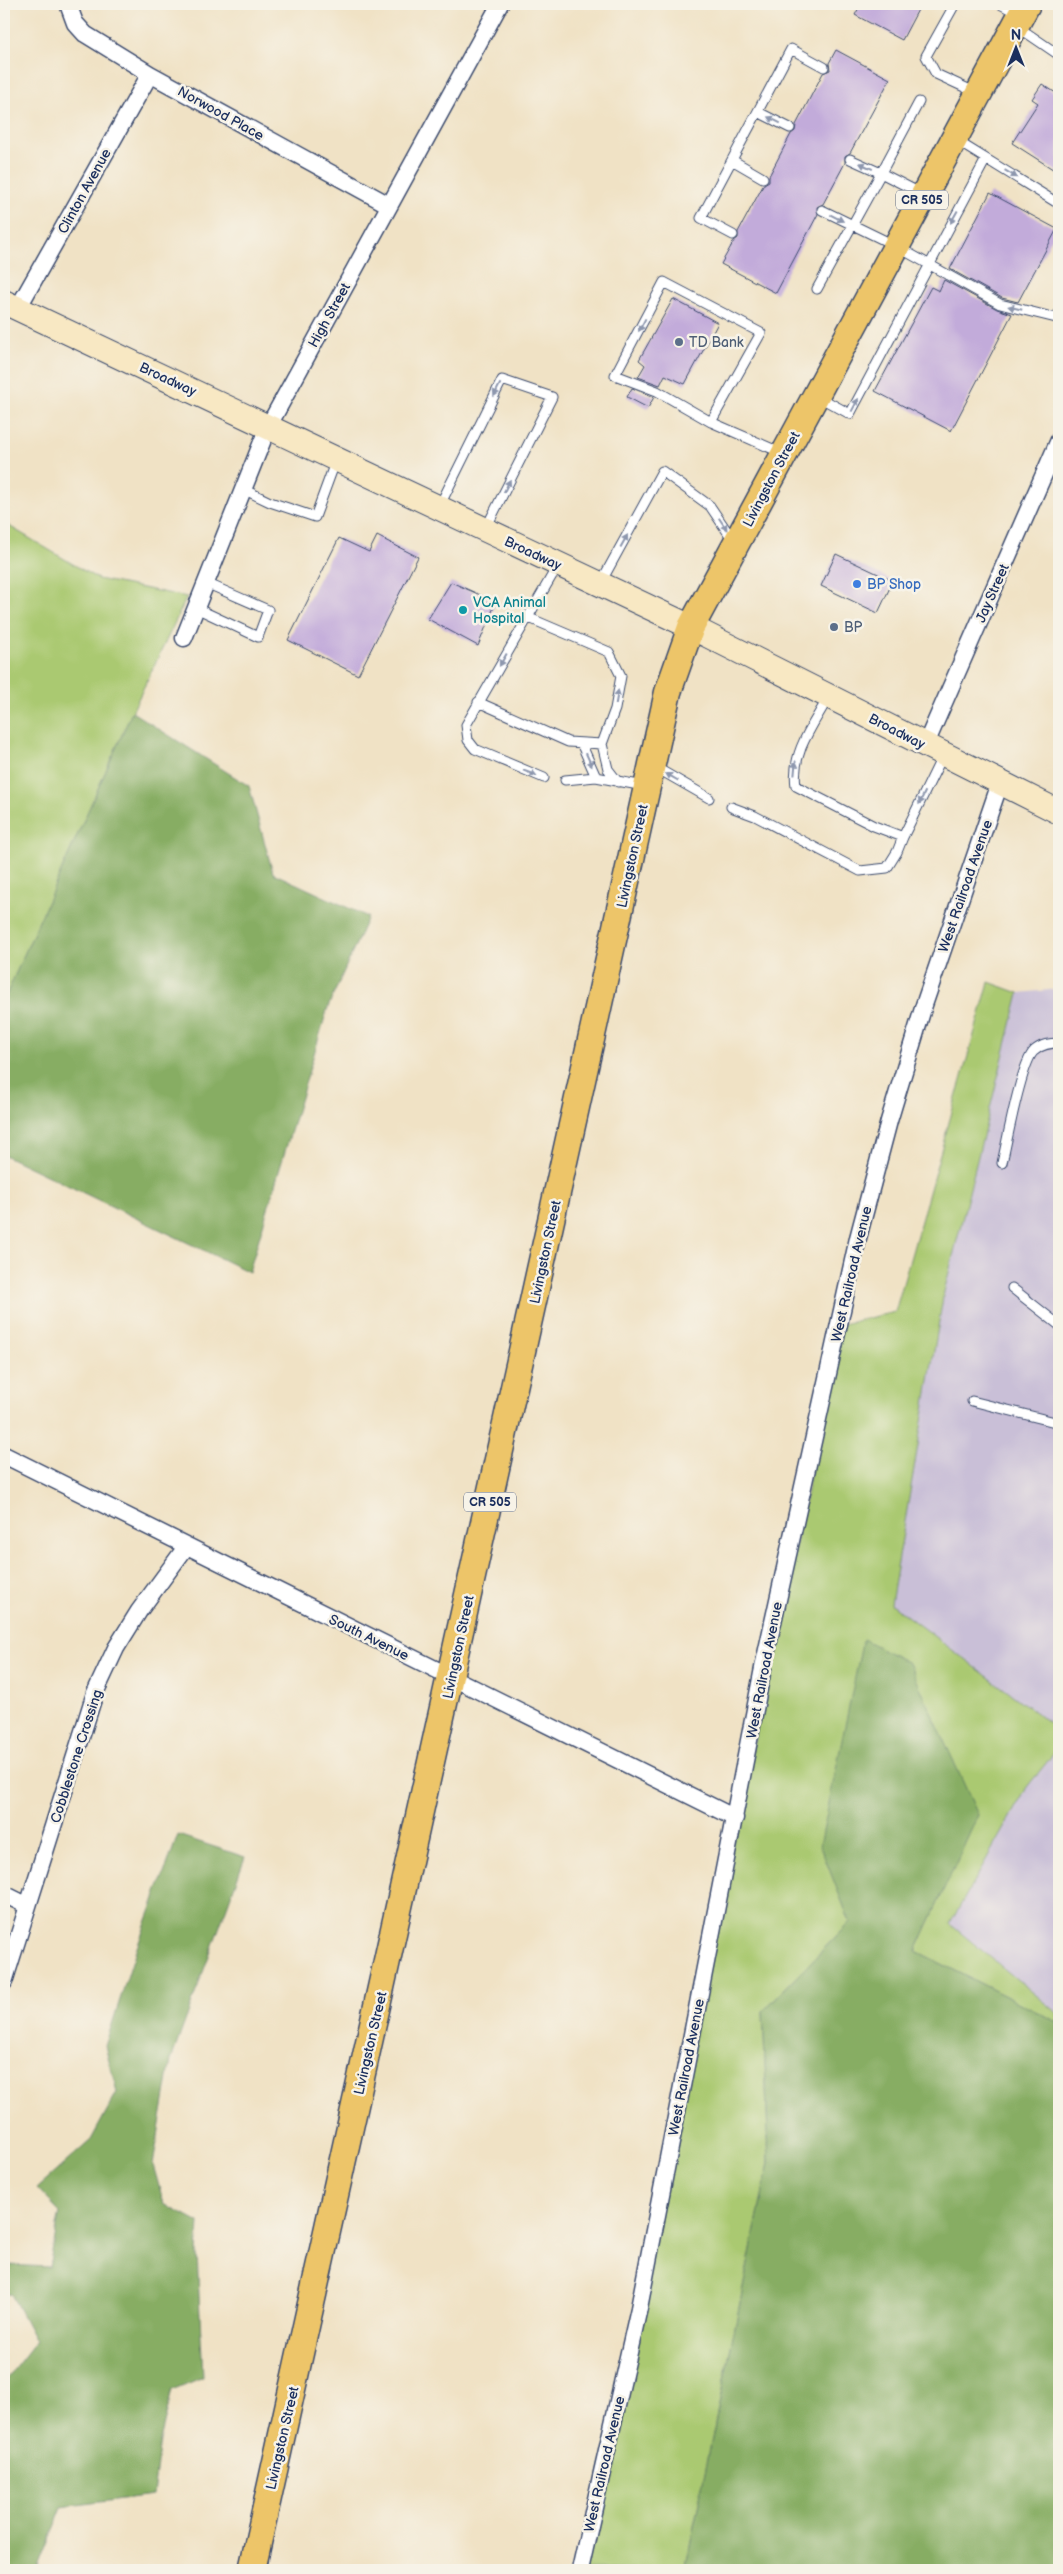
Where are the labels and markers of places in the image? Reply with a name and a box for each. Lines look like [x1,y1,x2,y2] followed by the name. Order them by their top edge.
[689,334,744,351] place label: TD Bank
[673,336,685,348] marker: TD Bank
[867,576,921,593] place label: BP Shop
[851,578,863,590] marker: BP Shop
[473,594,546,627] place label: VCA Animal Hospital
[457,604,469,616] marker: VCA Animal Hospital
[844,619,863,636] place label: BP
[828,621,840,633] marker: BP

